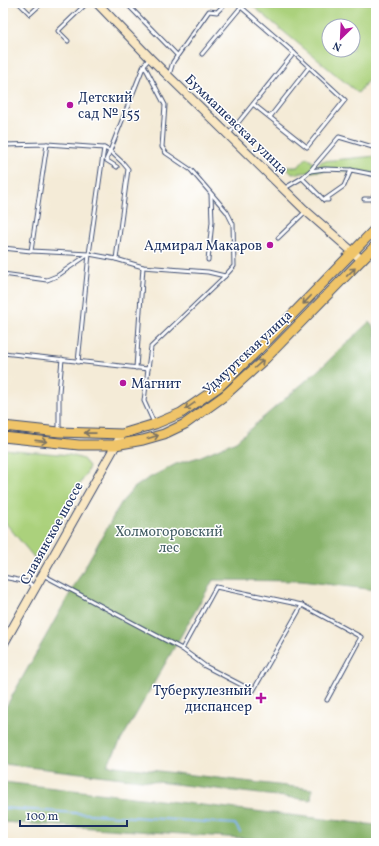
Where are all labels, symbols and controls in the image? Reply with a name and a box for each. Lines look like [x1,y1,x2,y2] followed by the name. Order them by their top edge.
[321,18,361,58] north arrow
[331,37,344,54] text: N
[180,71,292,179] street label: Буммашевская улица
[78,89,140,124] place label: Детский сад № 155
[65,100,75,110] marker: Детский сад № 155
[144,237,262,256] place label: Адмирал Макаров
[265,240,275,250] marker: Адмирал Макаров
[346,267,356,276] one-way arrow
[302,295,312,305] one-way arrow
[199,306,297,400] street label: Удмуртская улица
[254,359,264,369] one-way arrow
[131,375,181,394] place label: Магнит
[118,378,128,388] marker: Магнит
[185,402,196,410] one-way arrow
[84,429,97,437] one-way arrow
[147,433,160,440] one-way arrow
[34,437,47,445] one-way arrow
[16,478,89,589] street label: Славянское шоссе
[115,523,223,558] park label: Холмогоровский лес
[153,682,252,717] place label: Туберкулезный диспансер
[255,692,267,704] marker: Туберкулезный диспансер
[20,802,127,828] scale bar
[26,809,59,825] text: 100 m

